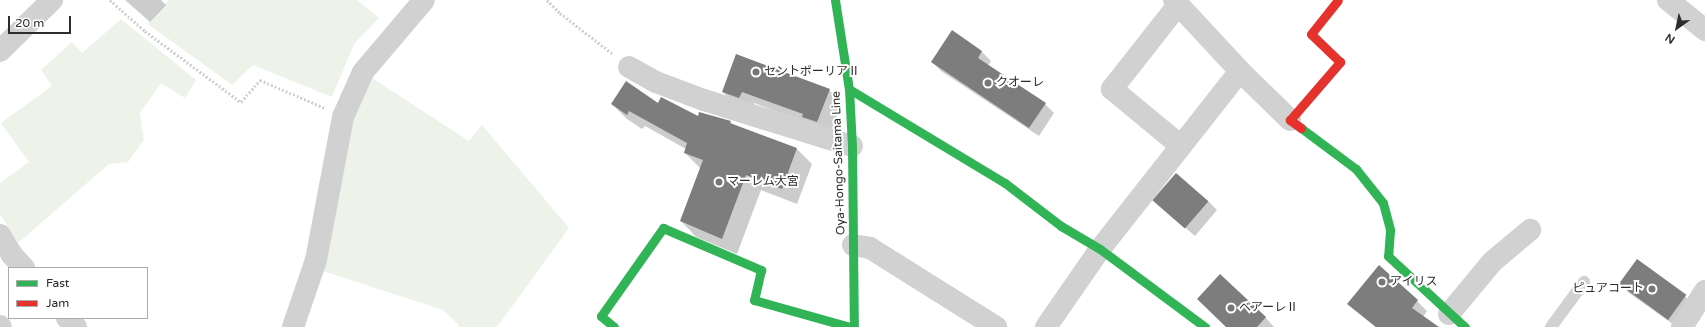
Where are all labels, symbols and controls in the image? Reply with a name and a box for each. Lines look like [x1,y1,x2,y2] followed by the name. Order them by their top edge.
[10,8,73,34] scale bar
[1657,8,1697,48] north arrow
[15,16,44,30] text: 20 m
[1663,31,1677,46] text: N
[764,65,860,79] place label: セントポーリアⅡ
[751,67,761,77] marker: セントポーリアⅡ
[996,76,1044,90] place label: クオーレ
[983,78,993,88] marker: クオーレ
[829,91,849,235] street label: Oya-Hongo-Saitama Line
[727,175,799,189] place label: マーレム大宮
[714,177,724,187] marker: マーレム大宮
[8,267,148,319] legend
[1390,275,1438,289] place label: アイリス
[46,276,69,290] text: Fast
[1377,277,1387,287] marker: アイリス
[1572,282,1644,296] place label: ピュアコート
[1647,284,1657,294] marker: ピュアコート
[46,296,69,310] text: Jam
[1239,301,1298,315] place label: ベアーレⅡ
[1226,303,1236,313] marker: ベアーレⅡ

